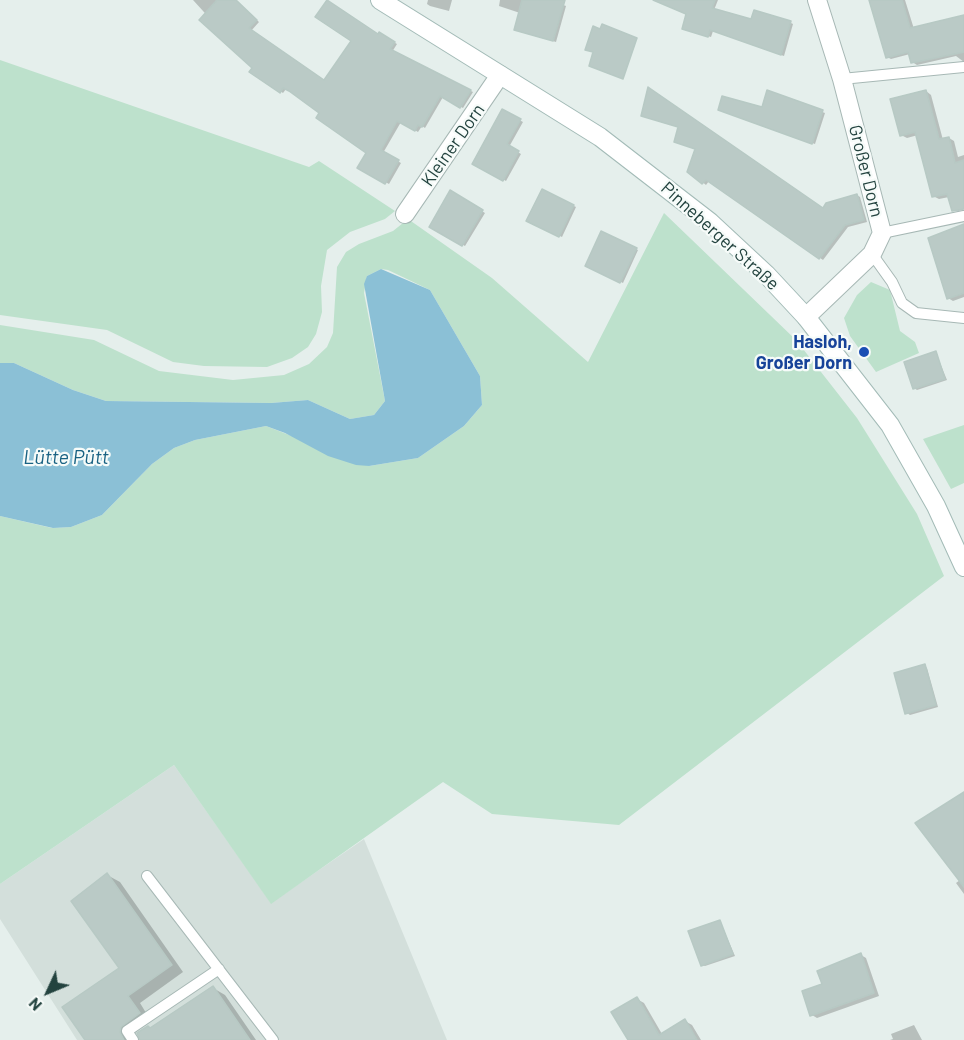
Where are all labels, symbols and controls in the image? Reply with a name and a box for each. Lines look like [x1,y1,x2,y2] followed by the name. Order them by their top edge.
[417,100,489,190] street label: Kleiner Dorn
[844,123,888,219] street label: Großer Dorn
[656,177,784,295] street label: Pinneberger Straße
[756,331,852,374] place label: Hasloh, Großer Dorn
[857,345,871,359] marker: Hasloh, Großer Dorn
[23,445,109,469] water label: Lütte Pütt
[18,962,78,1022] north arrow
[24,994,45,1015] text: N

